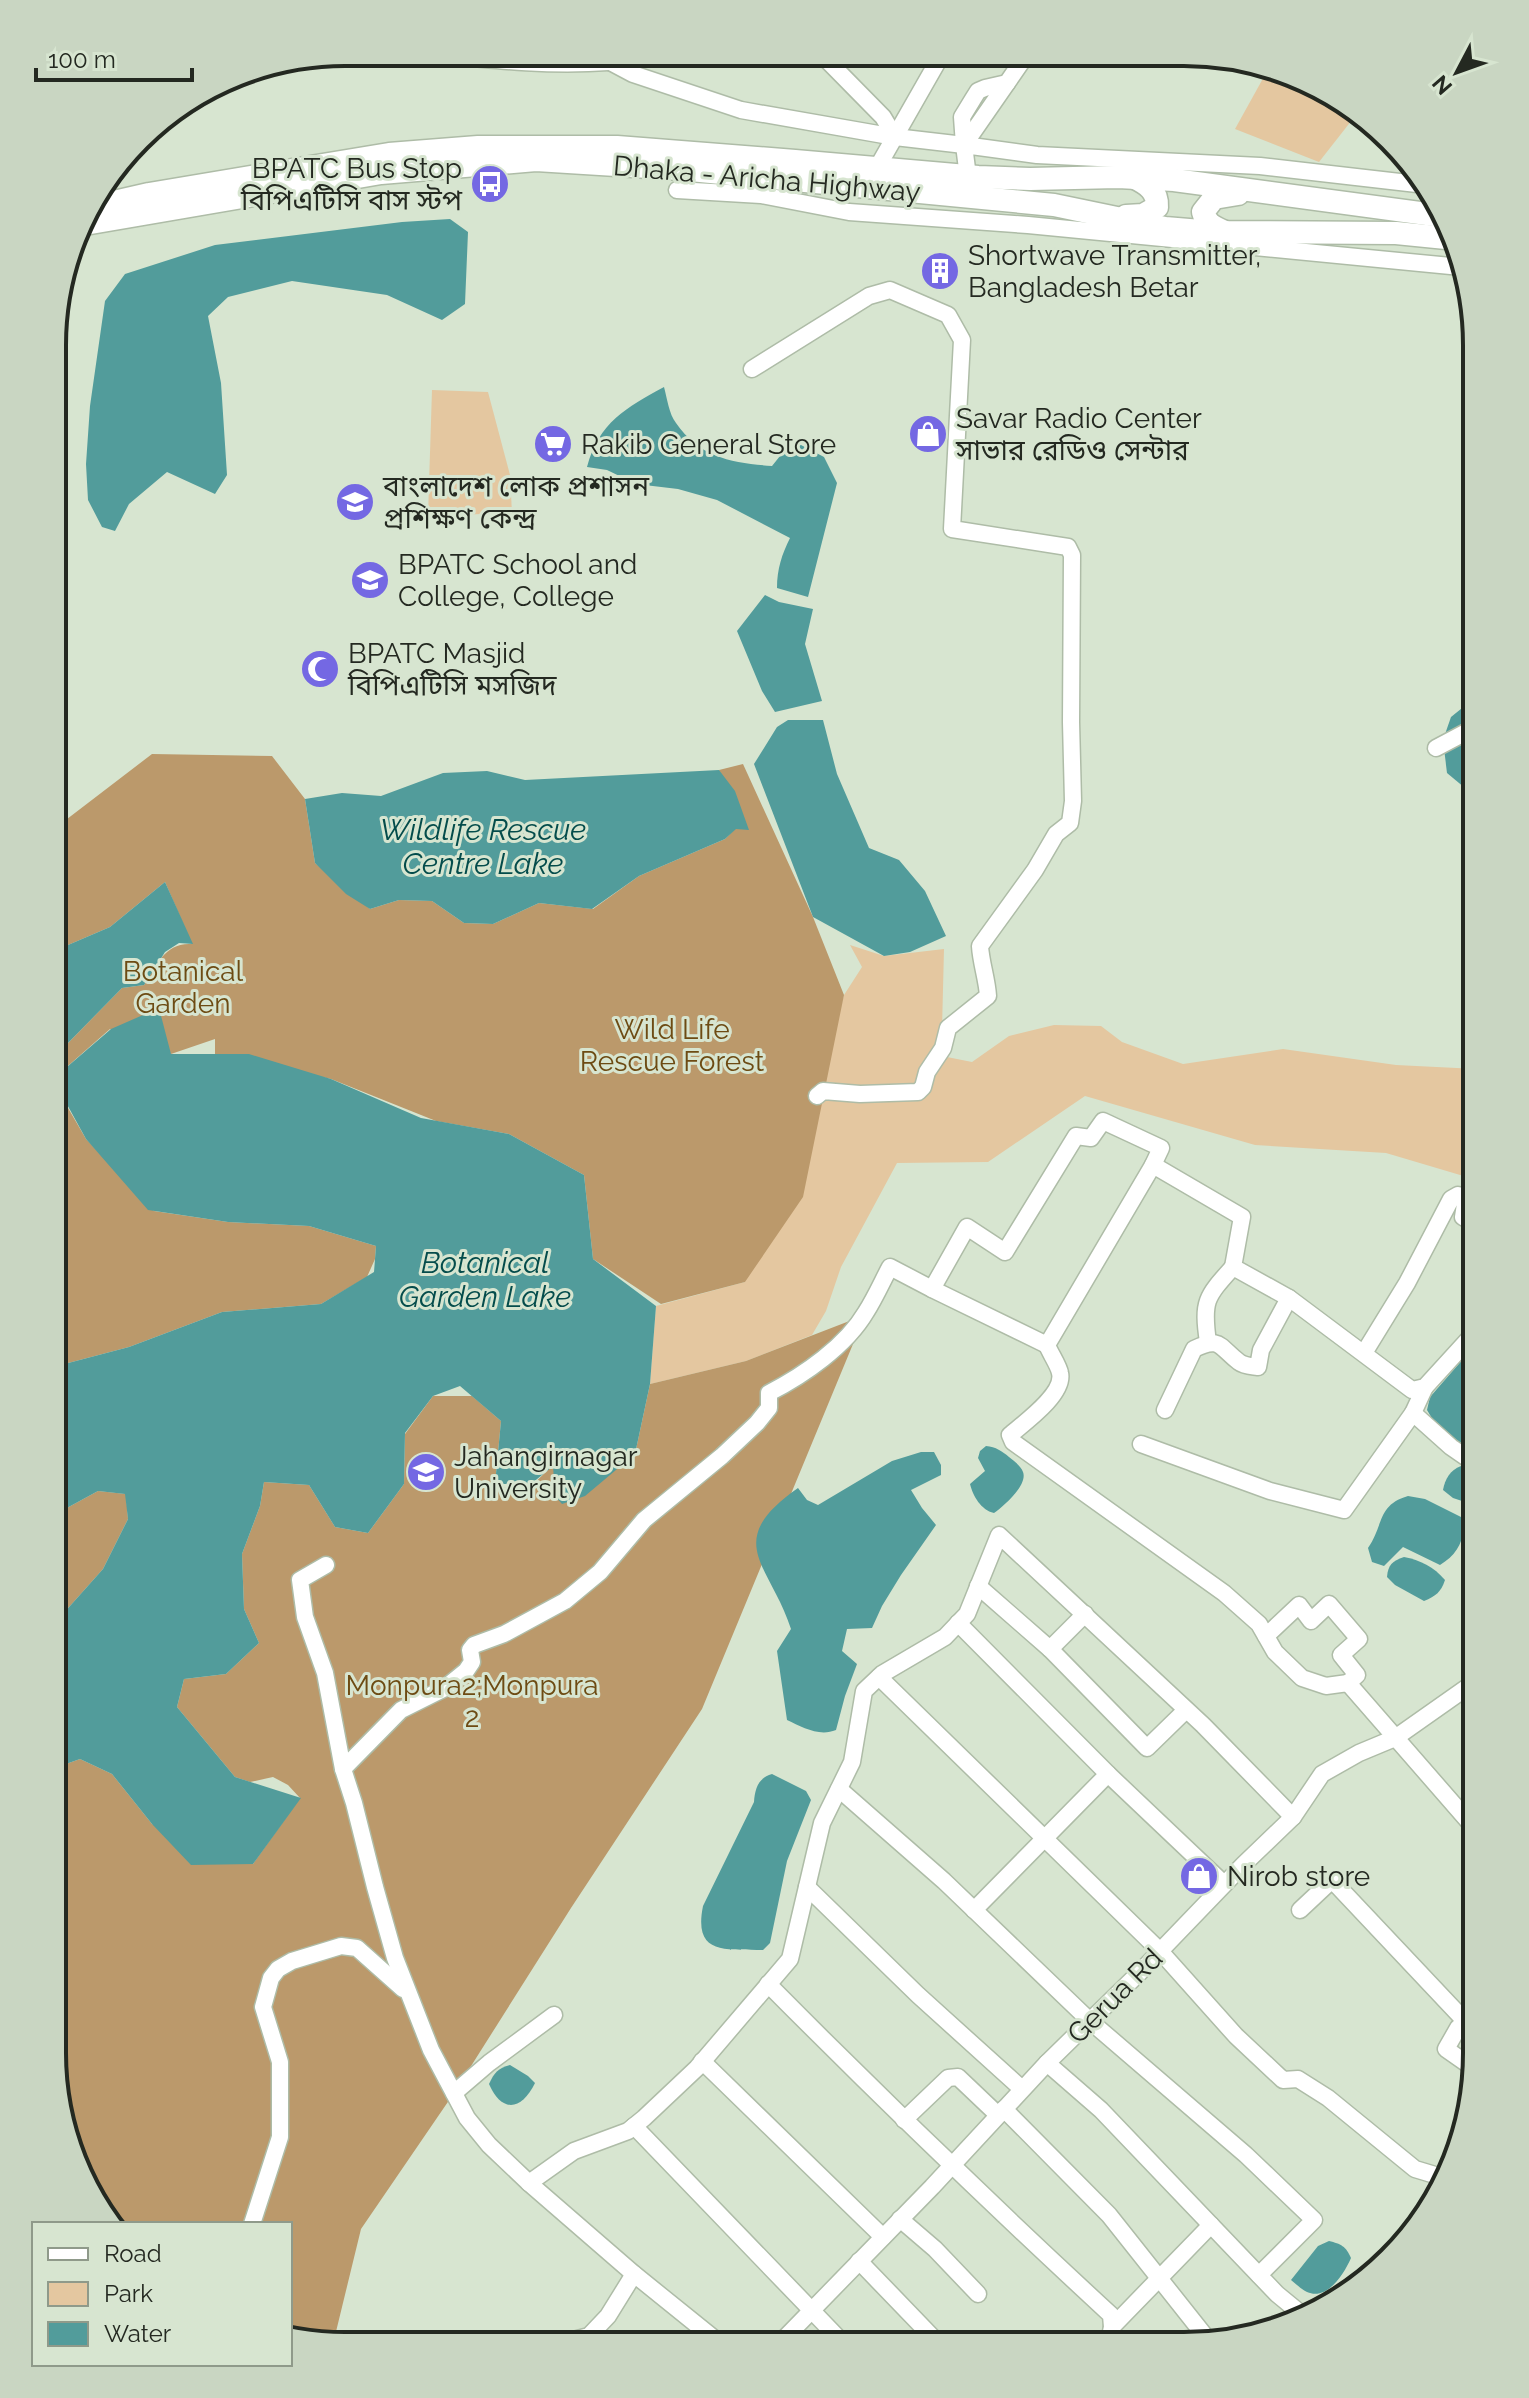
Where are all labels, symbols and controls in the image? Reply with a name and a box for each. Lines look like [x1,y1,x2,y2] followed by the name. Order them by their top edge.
[36,32,192,82] scale bar
[1417,32,1497,112] north arrow
[48,45,116,74] text: 100 m
[1427,70,1457,100] text: N
[612,149,922,209] street label: Dhaka - Aricha Highway
[240,152,463,217] place label: BPATC Bus Stop বিপিএটিসি বাস স্টপ
[469,163,511,205] bus stop icon: BPATC Bus Stop বিপিএটিসি বাস স্টপ
[968,239,1261,304] place label: Shortwave Transmitter, Bangladesh Betar
[919,250,961,292] building icon: Shortwave Transmitter, Bangladesh Betar
[955,402,1202,467] place label: Savar Radio Center সাভার রেডিও সেন্টার
[907,413,949,455] shop icon: Savar Radio Center সাভার রেডিও সেন্টার
[532,423,574,465] supermarket icon: Rakib General Store
[581,428,836,461] place label: Rakib General Store
[382,470,650,535] place label: বাংলাদেশ লোক প্রশাসন প্রশিক্ষণ কেন্দ্র
[334,481,376,523] school or university icon: বাংলাদেশ লোক প্রশাসন প্রশিক্ষণ কেন্দ্র
[398,548,637,613] place label: BPATC School and College, College
[349,559,391,601] school or university icon: BPATC School and College, College
[347,637,557,702] place label: BPATC Masjid বিপিএটিসি মসজিদ
[299,648,341,690] mosque icon: BPATC Masjid বিপিএটিসি মসজিদ
[380,812,586,881] water label: Wildlife Rescue Centre Lake
[123,955,244,1020] park label: Botanical Garden
[580,1013,765,1078] park label: Wild Life Rescue Forest
[399,1245,571,1314] water label: Botanical Garden Lake
[454,1440,638,1505] place label: Jahangirnagar University
[405,1451,447,1493] school or university icon: Jahangirnagar University
[346,1669,598,1734] park label: Monpura2;Monpura 2
[1178,1855,1220,1897] shop icon: Nirob store
[1227,1860,1370,1893] place label: Nirob store
[1061,1942,1169,2050] street label: Gerua Rd
[32,2222,292,2366] legend
[104,2239,162,2268] text: Road
[104,2279,153,2308] text: Park
[104,2319,172,2348] text: Water

